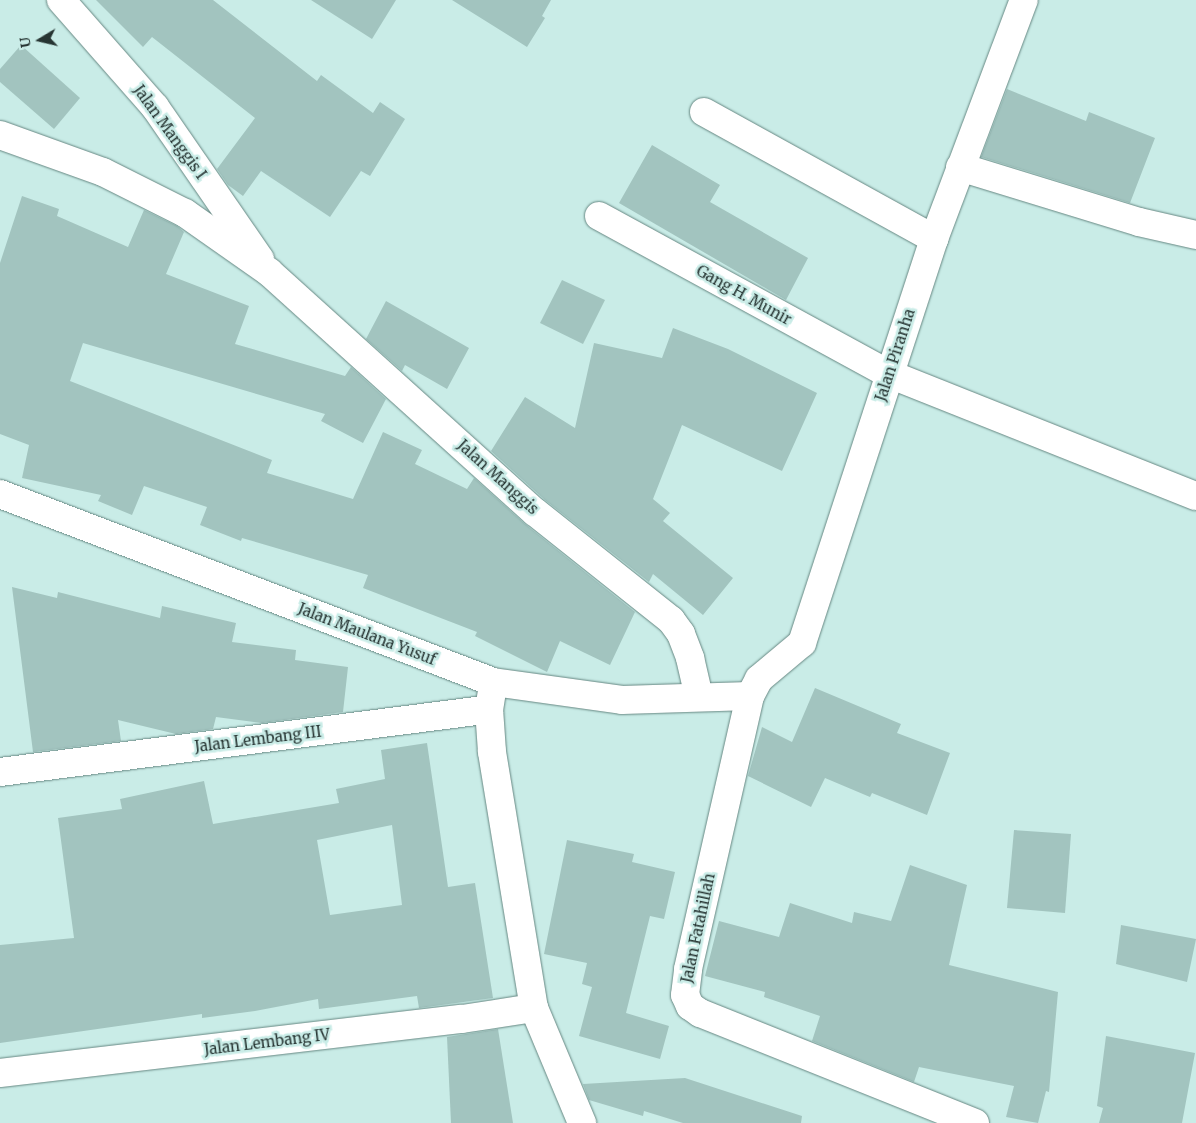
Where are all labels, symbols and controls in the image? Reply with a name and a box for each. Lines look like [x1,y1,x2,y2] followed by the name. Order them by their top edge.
[15,15,65,65] north arrow
[15,36,35,49] text: U
[130,81,210,183] street label: Jalan Manggis I
[693,262,795,328] street label: Gang H. Munir
[872,306,918,404] street label: Jalan Piranha
[454,436,542,518] street label: Jalan Manggis
[296,599,438,669] street label: Jalan Maulana Yusuf
[193,722,323,756] street label: Jalan Lembang III
[678,871,718,985] street label: Jalan Fatahillah
[203,1025,331,1059] street label: Jalan Lembang IV

